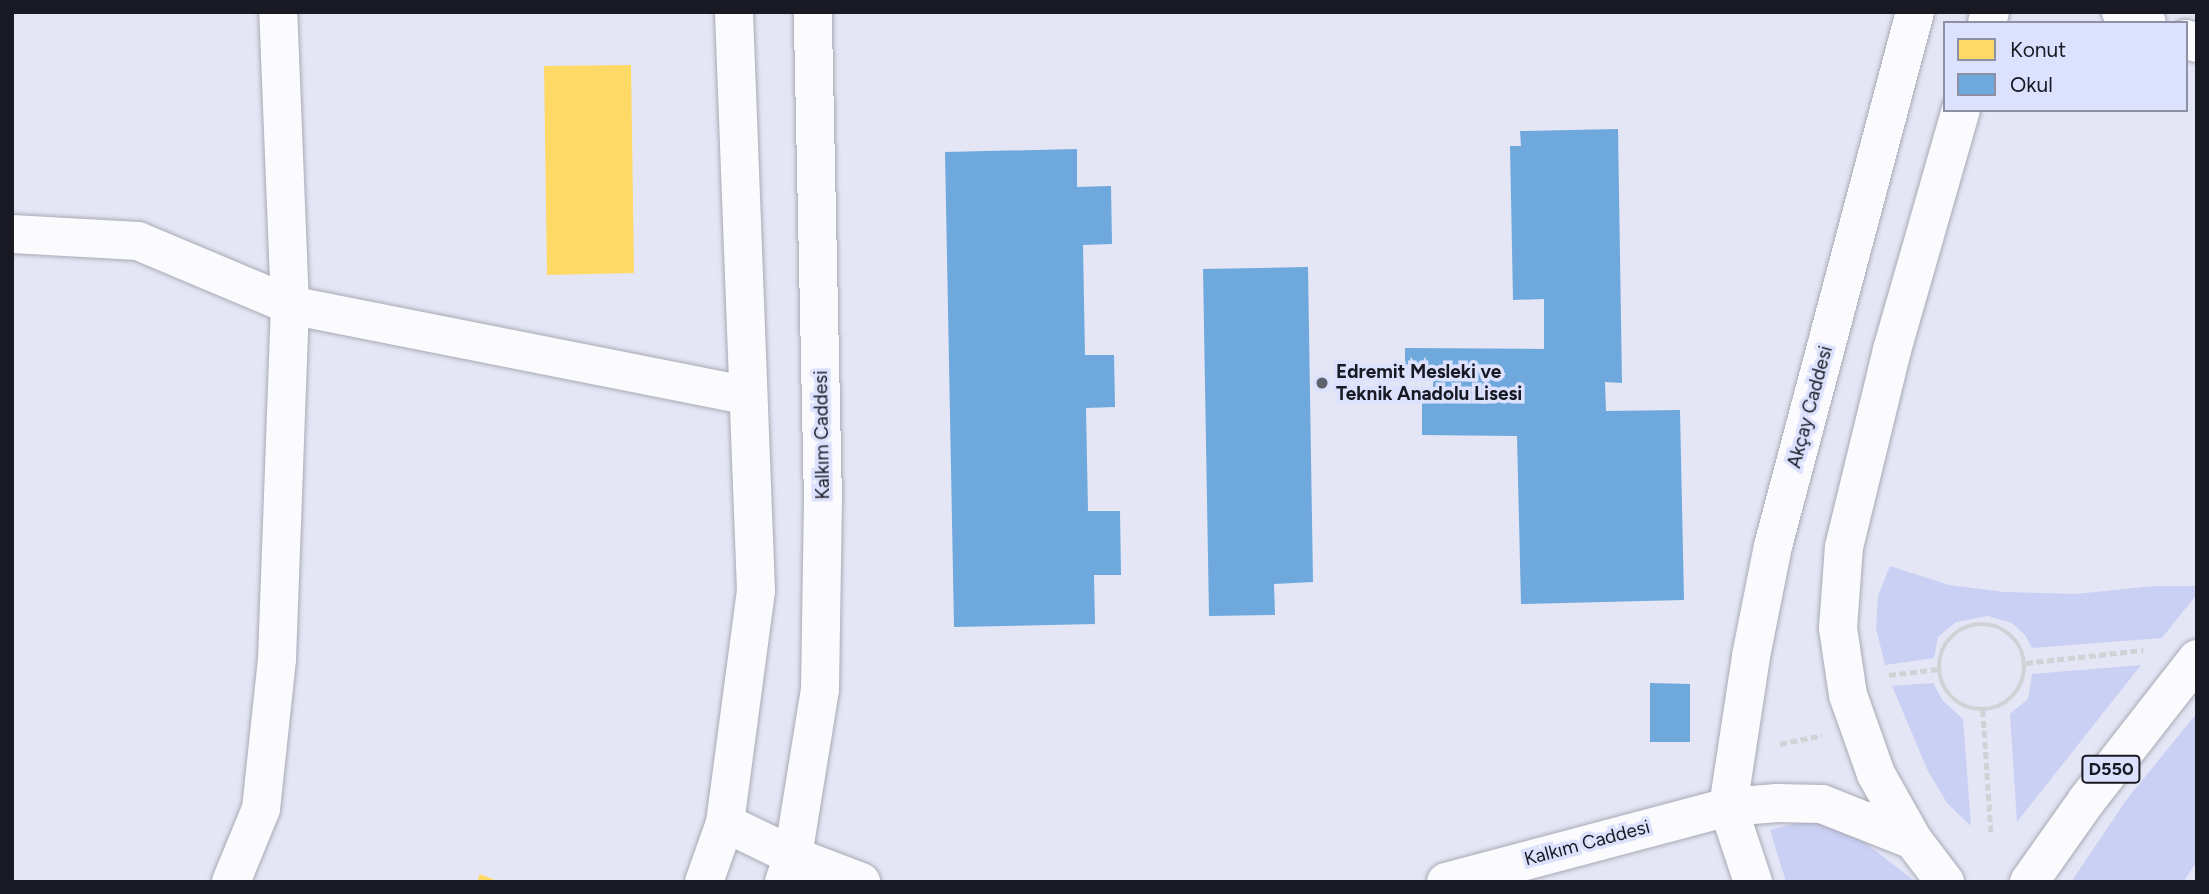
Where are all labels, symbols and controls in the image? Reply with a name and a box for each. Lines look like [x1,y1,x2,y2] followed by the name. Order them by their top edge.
[1943,21,2188,112] legend
[2010,37,2066,62] text: Konut
[2010,72,2053,97] text: Okul
[1783,343,1837,471] street label: Akçay Caddesi
[1336,361,1522,405] place label: Edremit Mesleki ve Teknik Anadolu Lisesi
[809,370,835,500] street label: Kalkım Caddesi
[1314,375,1330,391] marker: Edremit Mesleki ve Teknik Anadolu Lisesi
[2081,754,2141,784] road number: D550
[1522,815,1652,871] street label: Kalkım Caddesi

